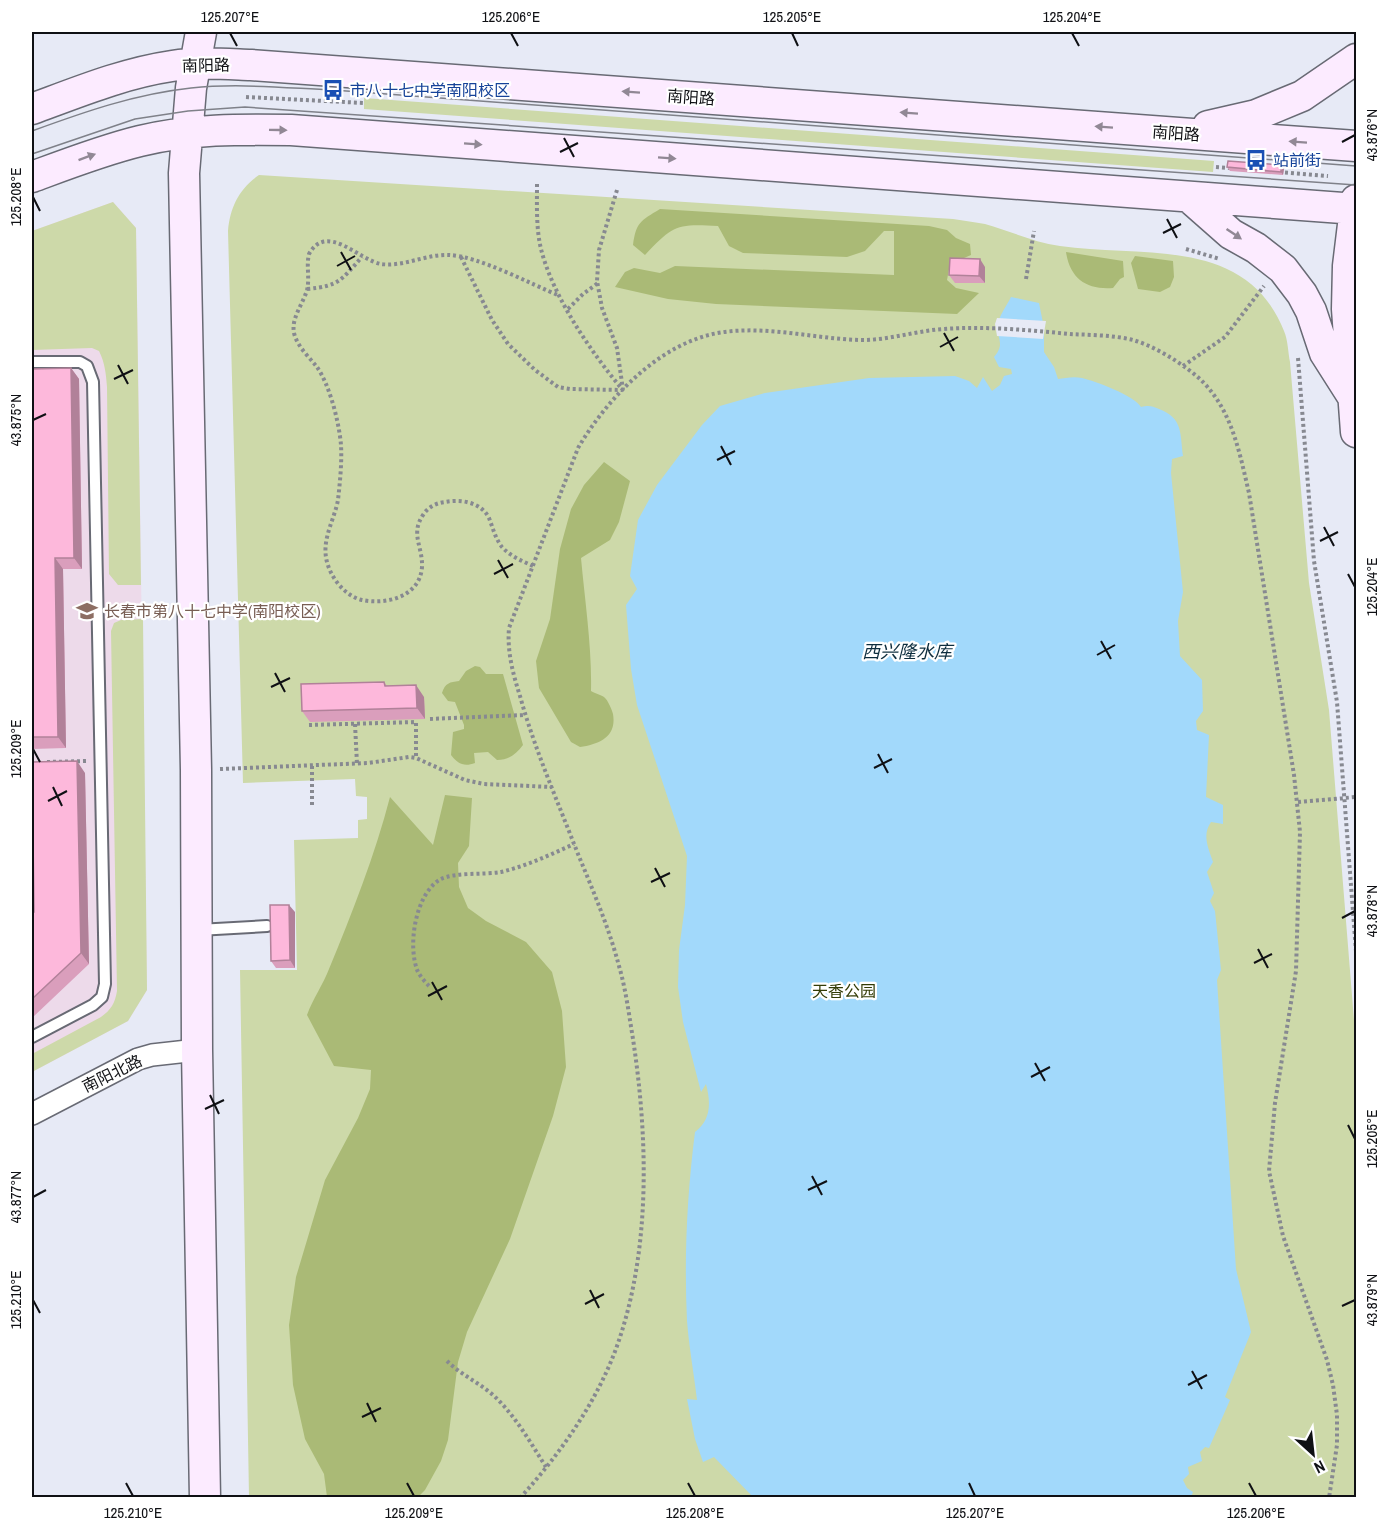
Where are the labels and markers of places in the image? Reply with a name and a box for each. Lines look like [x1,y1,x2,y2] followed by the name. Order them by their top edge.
[321,78,345,102] bus stop icon: 市八十七中学南阳校区
[350,79,510,101] place label: 市八十七中学南阳校区
[1244,148,1268,172] bus stop icon: 站前街
[1273,149,1321,171] place label: 站前街
[75,599,99,623] school or university icon: 长春市第八十七中学(南阳校区)
[104,600,321,622] place label: 长春市第八十七中学(南阳校区)

